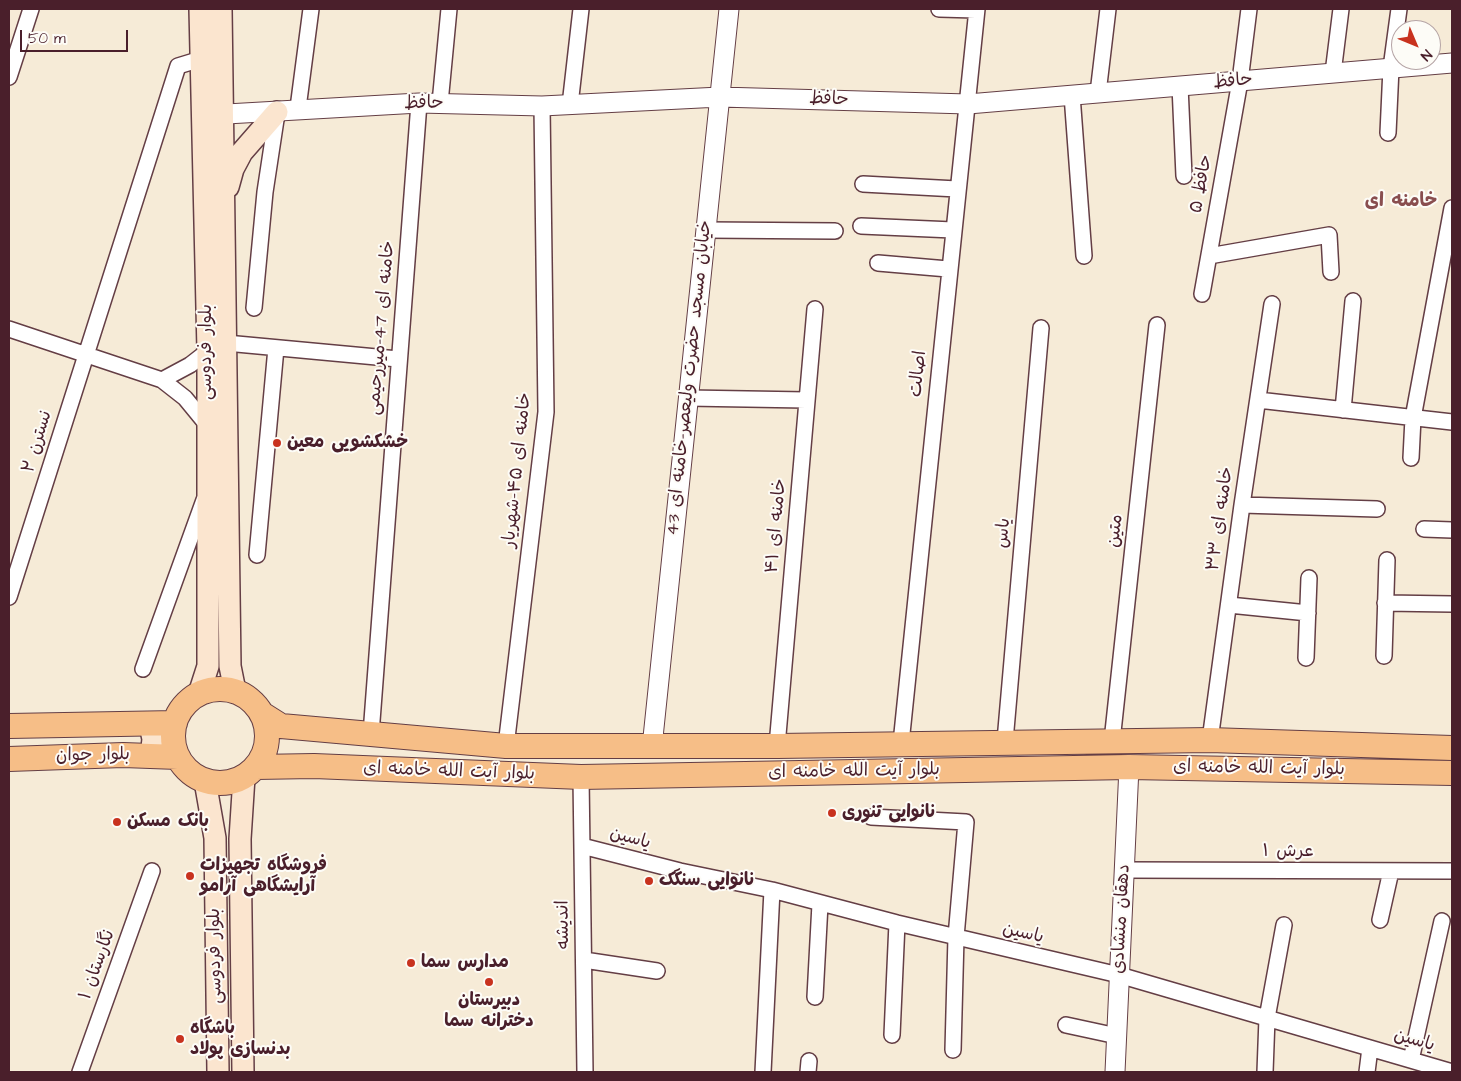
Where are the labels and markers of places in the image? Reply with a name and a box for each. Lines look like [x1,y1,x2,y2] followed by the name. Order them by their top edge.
[287,432,408,454] place label: خشکشویی معین
[271,437,283,449] marker: خشکشویی معین
[842,802,937,824] place label: نانوایی تنوری
[826,807,838,819] marker: نانوایی تنوری
[127,811,209,833] place label: بانک مسکن
[111,816,123,828] marker: بانک مسکن
[200,855,327,898] place label: فروشگاه تجهیزات آرایشگاهی آرامو
[184,870,196,882] marker: فروشگاه تجهیزات آرایشگاهی آرامو
[659,870,756,892] place label: نانوایی سنگک
[643,875,655,887] marker: نانوایی سنگک
[421,952,509,974] place label: مدارس سما
[405,957,417,969] marker: مدارس سما
[483,976,495,988] marker: دبیرستان دخترانه سما
[444,990,534,1032] place label: دبیرستان دخترانه سما
[190,1018,291,1060] place label: باشگاه بدنسازی پولاد
[174,1033,186,1045] marker: باشگاه بدنسازی پولاد

